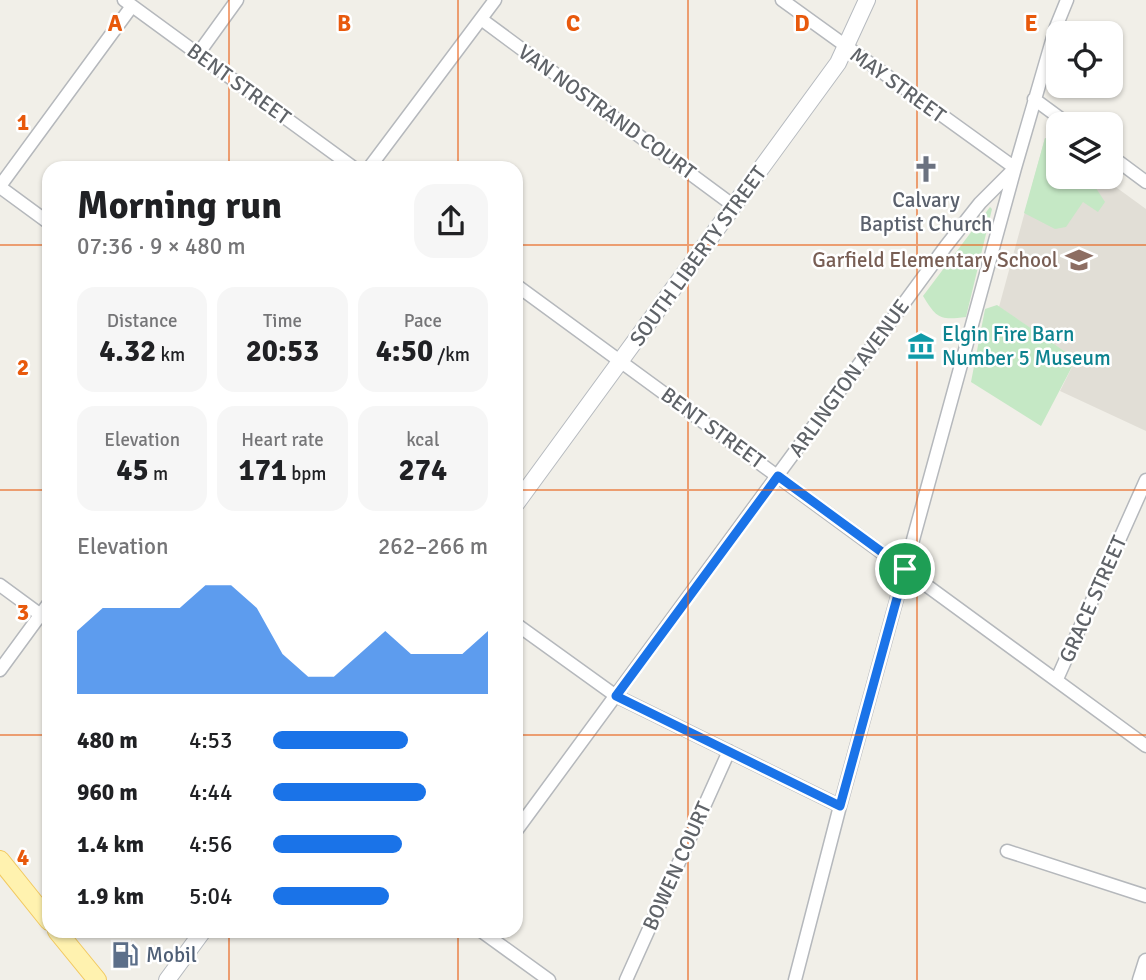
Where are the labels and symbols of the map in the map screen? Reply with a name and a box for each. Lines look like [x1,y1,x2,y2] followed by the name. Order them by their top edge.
[108,9,123,38] text: A
[337,9,351,38] text: B
[566,9,580,38] text: C
[794,9,810,38] text: D
[1024,9,1038,38] text: E
[182,38,297,131] street label: BENT STREET
[513,39,701,186] street label: VAN NOSTRAND COURT
[845,42,952,129] street label: MAY STREET
[17,108,29,137] text: 1
[911,154,941,184] church icon: Calvary Baptist Church
[624,160,772,351] street label: SOUTH LIBERTY STREET
[859,187,993,237] place label: Calvary Baptist Church
[1064,245,1094,275] school or university icon: Garfield Elementary School
[812,247,1058,273] place label: Garfield Elementary School
[783,294,915,462] street label: ARLINGTON AVENUE
[942,321,1111,371] place label: Elgin Fire Barn Number 5 Museum
[906,331,936,361] museum icon: Elgin Fire Barn Number 5 Museum
[17,353,29,382] text: 2
[656,382,771,475] street label: BENT STREET
[1053,531,1133,666] street label: GRACE STREET
[875,539,935,599] pin
[17,598,29,627] text: 3
[637,797,717,934] street label: BOWEN COURT
[17,843,29,872] text: 4
[110,940,140,970] fuel station icon: Mobil
[146,942,197,968] place label: Mobil

